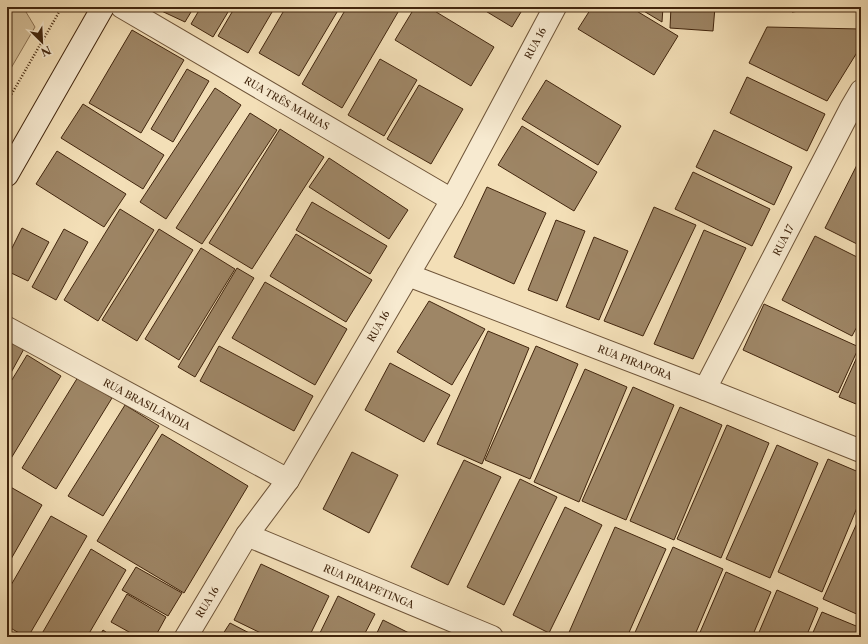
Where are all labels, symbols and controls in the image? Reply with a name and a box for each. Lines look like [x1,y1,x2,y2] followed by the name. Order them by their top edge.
[22,22,62,62] north arrow
[522,25,549,61] street label: RUA 16
[38,43,53,60] text: N
[242,74,332,133] street label: RUA TRÊS MARIAS
[770,222,797,258] street label: RUA 17
[364,308,393,344] street label: RUA 16
[596,342,674,383] street label: RUA PIRAPORA
[101,376,193,433] street label: RUA BRASILÂNDIA
[321,561,417,612] street label: RUA PIRAPETINGA
[193,584,222,620] street label: RUA 16

